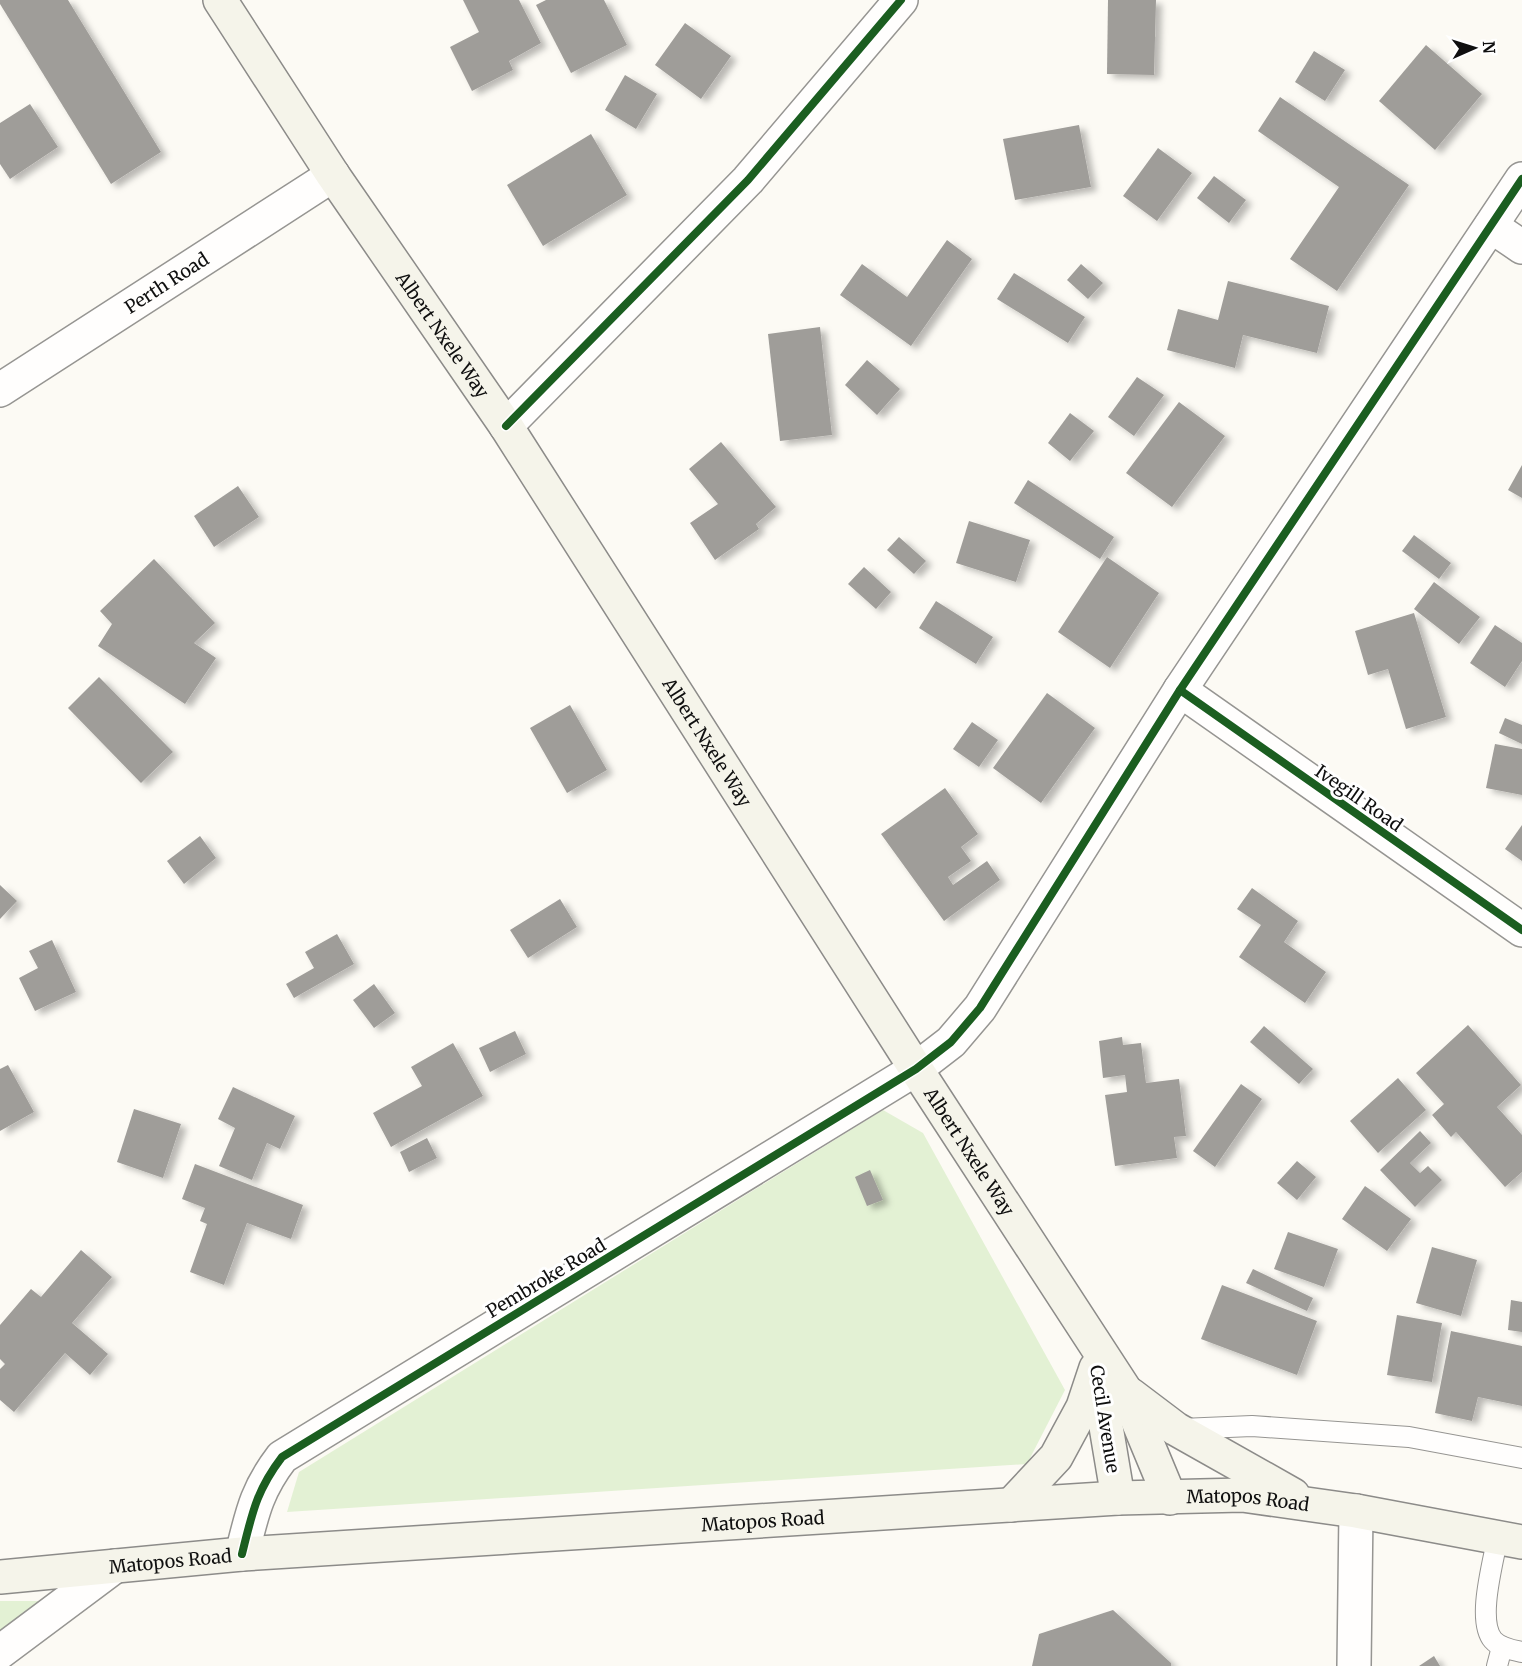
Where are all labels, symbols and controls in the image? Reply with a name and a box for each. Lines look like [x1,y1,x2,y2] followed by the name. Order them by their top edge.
[1444,18,1504,78] north arrow
[1479,40,1499,54] text: N
[120,247,213,318] street label: Perth Road
[391,266,495,402] street label: Albert Nxele Way
[657,673,757,811] street label: Albert Nxele Way
[1311,759,1407,837] street label: Ivegill Road
[919,1082,1020,1220] street label: Albert Nxele Way
[482,1233,610,1323] street label: Pembroke Road
[1085,1363,1125,1475] street label: Cecil Avenue
[1186,1483,1311,1516] street label: Matopos Road
[700,1505,825,1536] street label: Matopos Road
[108,1544,233,1578] street label: Matopos Road

